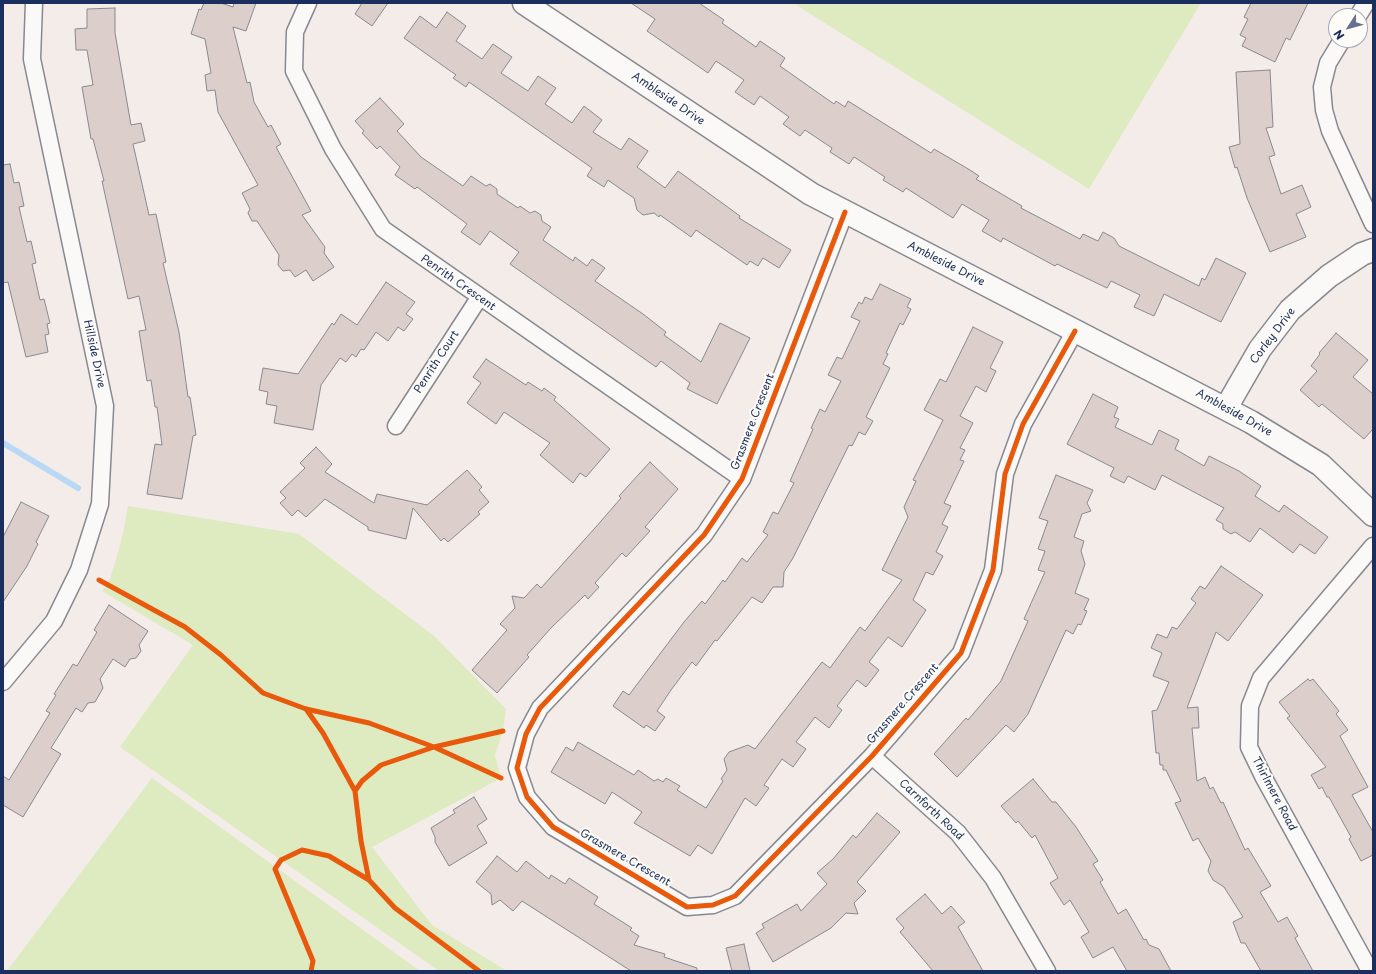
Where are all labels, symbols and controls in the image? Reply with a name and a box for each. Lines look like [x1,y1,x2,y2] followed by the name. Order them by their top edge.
[1328,8,1368,48] north arrow
[1329,26,1348,43] text: N
[629,70,707,128] street label: Ambleside Drive
[905,239,987,289] street label: Ambleside Drive
[418,252,498,314] street label: Penrith Crescent
[1248,305,1298,367] street label: Corley Drive
[80,319,108,389] street label: Hillside Drive
[412,328,462,396] street label: Penrith Court
[729,372,777,472] street label: Grasmere Crescent
[1194,387,1274,439] street label: Ambleside Drive
[864,661,942,747] street label: Grasmere Crescent
[1249,755,1299,833] street label: Thirlmere Road
[896,777,966,843] street label: Carnforth Road
[577,827,673,889] street label: Grasmere Crescent

